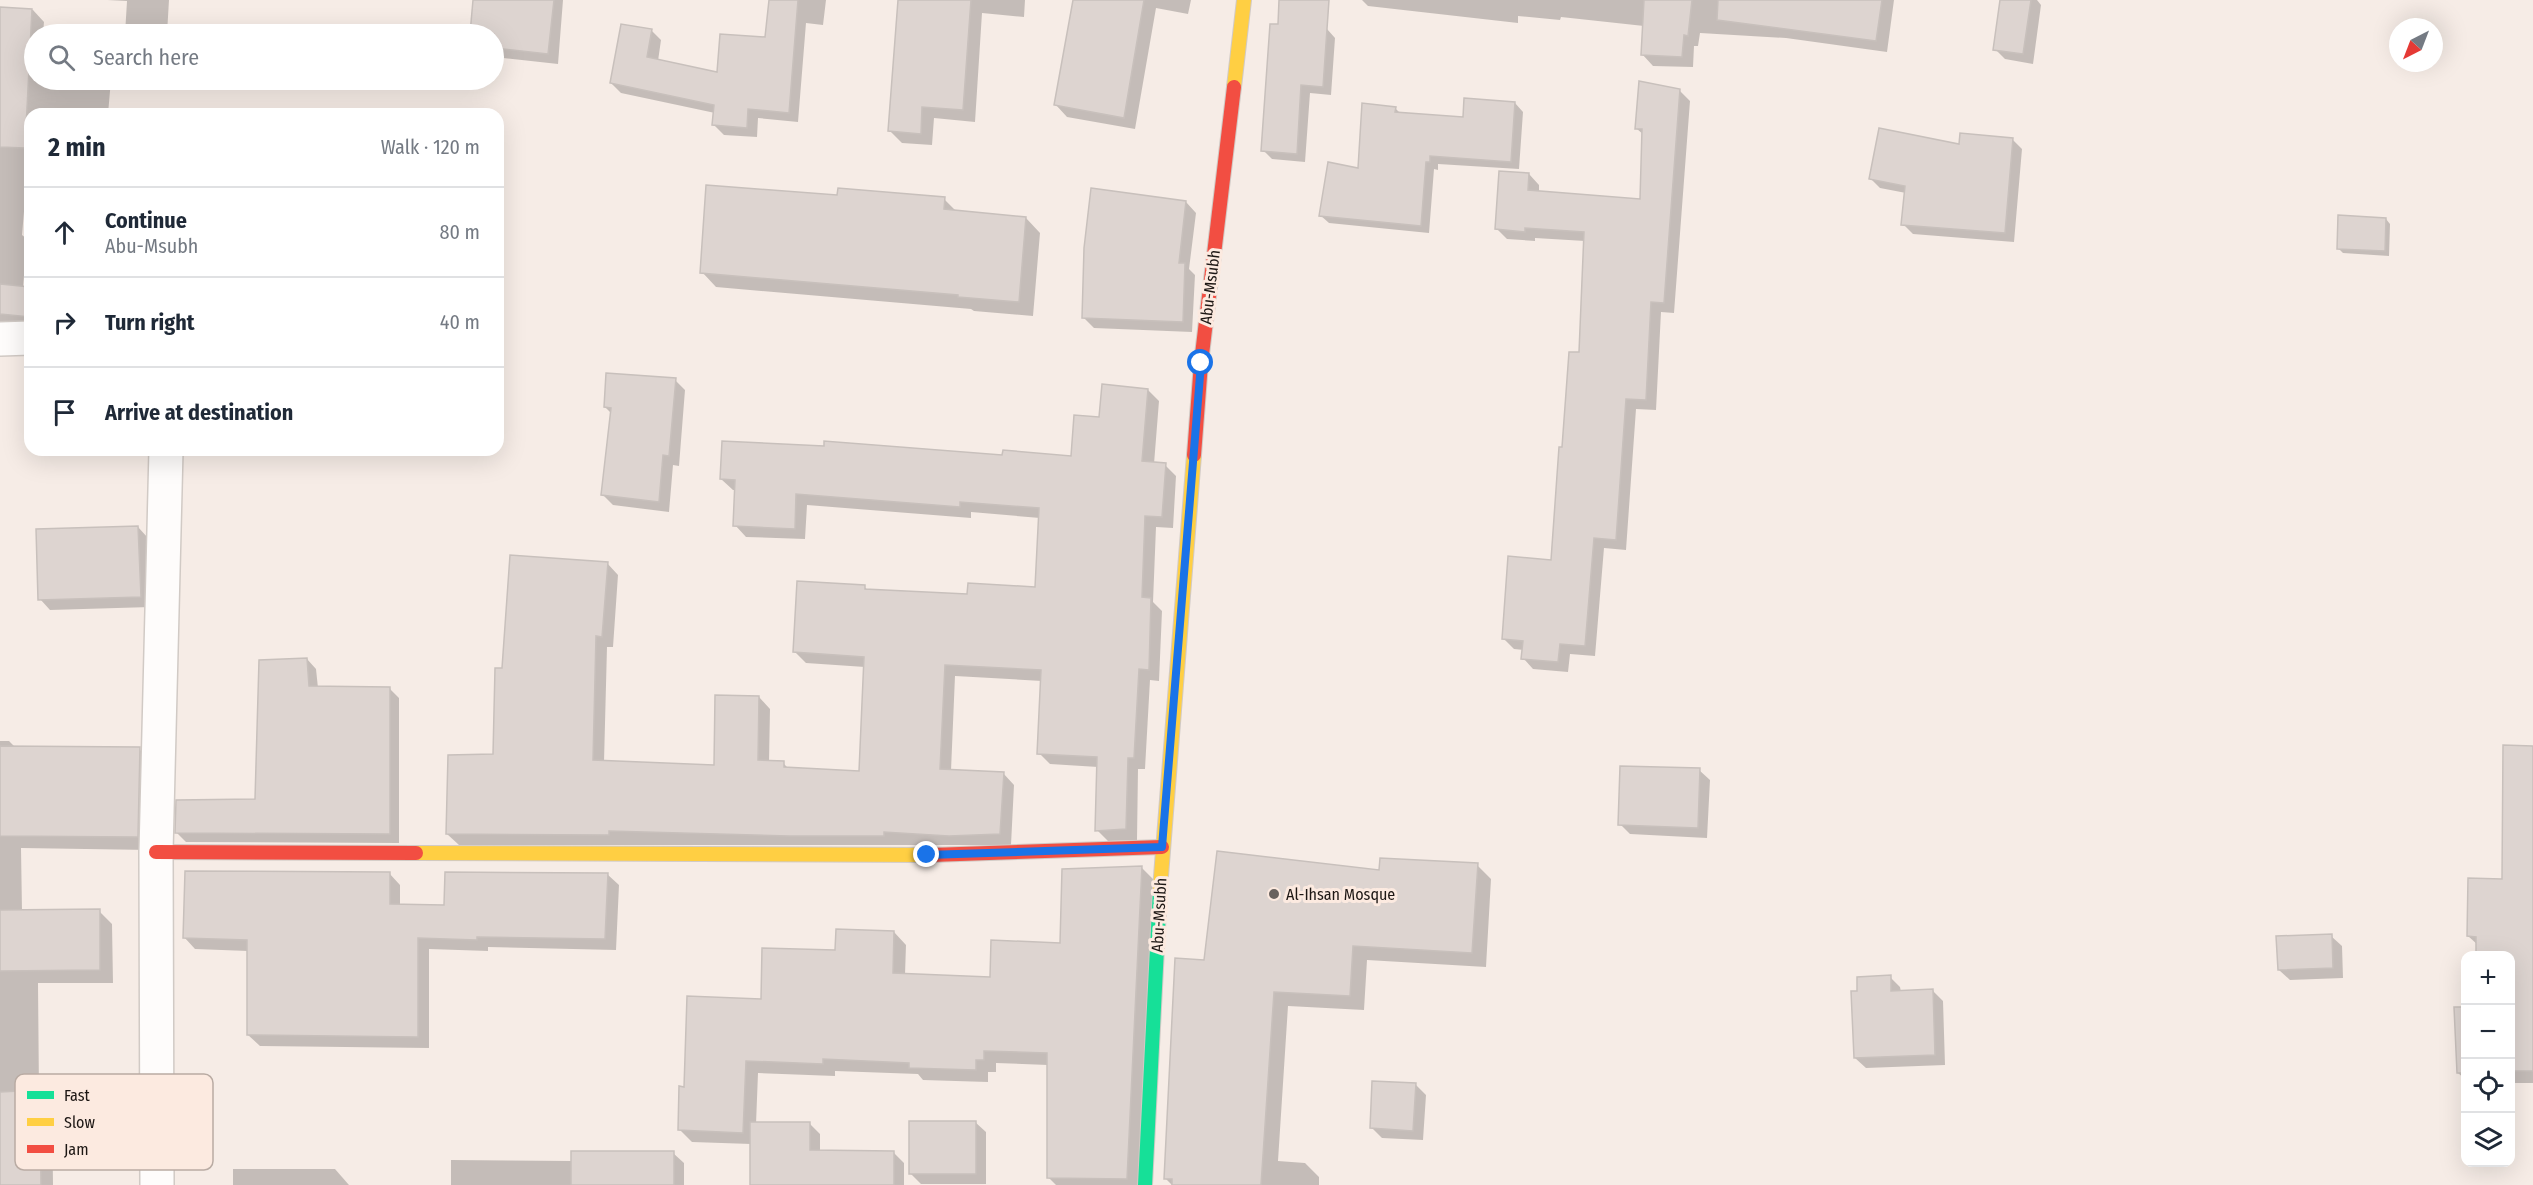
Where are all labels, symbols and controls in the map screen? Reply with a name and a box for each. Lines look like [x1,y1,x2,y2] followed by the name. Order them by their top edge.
[2389,18,2443,72] north arrow
[24,24,504,90] search box
[45,41,78,74] icon: search
[93,44,199,71] text: Search here
[48,132,106,163] text: 2 min
[381,135,480,159] text: Walk · 120 m
[105,207,187,234] text: Continue
[48,216,81,249] icon: ahead
[440,220,480,244] text: 80 m
[105,234,198,258] text: Abu-Msubh
[1196,249,1224,325] street label: Abu-Msubh
[48,306,81,339] icon: right
[105,309,194,336] text: Turn right
[440,310,480,334] text: 40 m
[1187,349,1213,375] route start
[48,396,81,429] icon: arrive
[105,399,293,426] text: Arrive at destination
[913,841,939,867] route end
[1148,877,1170,953] street label: Abu-Msubh
[1286,885,1395,904] place label: Al-Ihsan Mosque
[1267,887,1281,901] marker: Al-Ihsan Mosque
[2461,951,2515,1167] map controls
[2461,951,2515,1005] button: +
[2461,1005,2515,1059] button: −
[2461,1059,2515,1113] button: locate
[15,1074,213,1170] legend
[64,1086,91,1105] text: Fast
[64,1113,95,1132] text: Slow
[2461,1113,2515,1167] button: layers
[64,1140,89,1159] text: Jam

